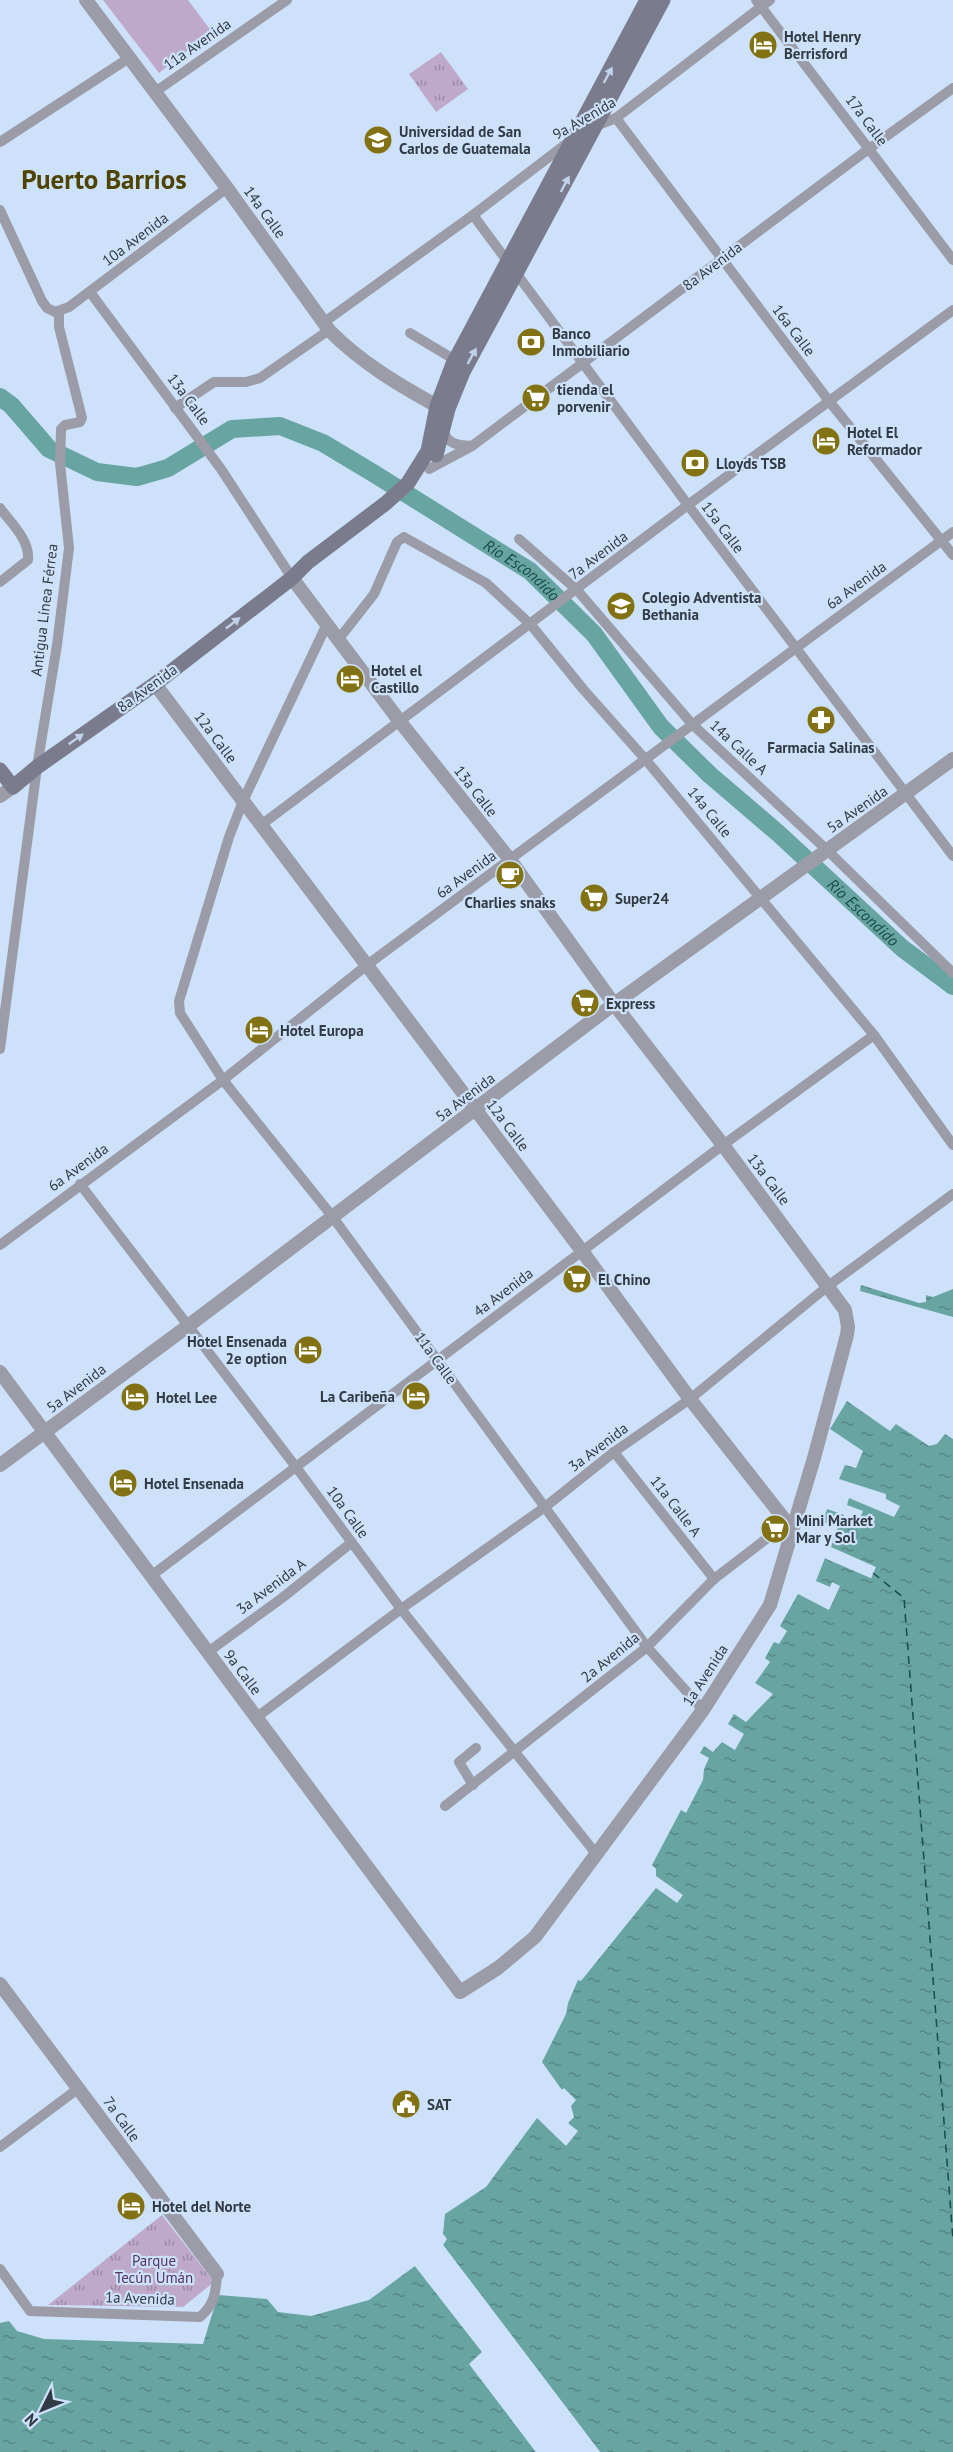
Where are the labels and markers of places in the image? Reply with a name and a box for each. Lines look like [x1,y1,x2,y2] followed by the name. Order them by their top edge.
[784,27,862,63] place label: Hotel Henry Berrisford
[747,29,779,61] hotel icon: Hotel Henry Berrisford
[399,122,531,158] place label: Universidad de San Carlos de Guatemala
[362,124,394,156] school or university icon: Universidad de San Carlos de Guatemala
[552,324,630,360] place label: Banco Inmobiliario
[515,326,547,358] bank icon: Banco Inmobiliario
[557,380,614,416] place label: tienda el porvenir
[520,382,552,414] supermarket icon: tienda el porvenir
[847,423,923,459] place label: Hotel El Reformador
[810,425,842,457] hotel icon: Hotel El Reformador
[679,447,711,479] bank icon: Lloyds TSB
[716,454,786,473] place label: Lloyds TSB
[642,588,761,624] place label: Colegio Adventista Bethania
[605,590,637,622] school or university icon: Colegio Adventista Bethania
[371,661,422,697] place label: Hotel el Castillo
[334,663,366,695] hotel icon: Hotel el Castillo
[805,704,837,736] pharmacy icon: Farmacia Salinas
[767,738,875,757] place label: Farmacia Salinas
[494,859,526,891] cafe icon: Charlies snaks
[578,882,610,914] supermarket icon: Super24
[615,889,670,908] place label: Super24
[464,893,556,912] place label: Charlies snaks
[569,987,601,1019] supermarket icon: Express
[606,994,655,1013] place label: Express
[243,1014,275,1046] hotel icon: Hotel Europa
[280,1021,364,1040] place label: Hotel Europa
[561,1263,593,1295] supermarket icon: El Chino
[598,1270,651,1289] place label: El Chino
[187,1332,287,1368] place label: Hotel Ensenada 2e option
[292,1334,324,1366] hotel icon: Hotel Ensenada 2e option
[400,1380,432,1412] hotel icon: La Caribeña
[119,1381,151,1413] hotel icon: Hotel Lee
[320,1387,395,1406] place label: La Caribeña
[156,1388,218,1407] place label: Hotel Lee
[107,1467,139,1499] hotel icon: Hotel Ensenada
[144,1474,244,1493] place label: Hotel Ensenada
[796,1511,874,1547] place label: Mini Market Mar y Sol
[759,1513,791,1545] supermarket icon: Mini Market Mar y Sol
[390,2088,422,2120] public building icon: SAT
[427,2095,452,2114] place label: SAT
[115,2190,147,2222] hotel icon: Hotel del Norte
[152,2197,252,2216] place label: Hotel del Norte

